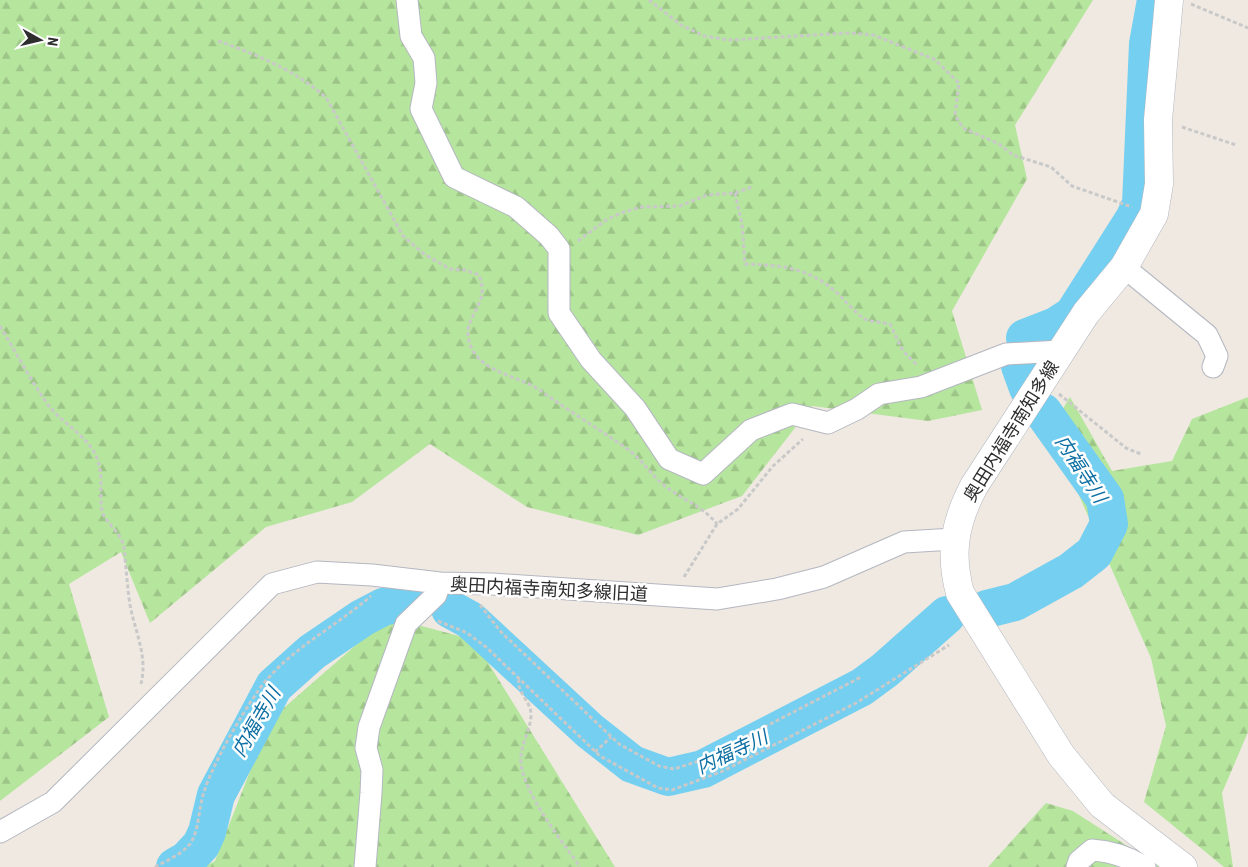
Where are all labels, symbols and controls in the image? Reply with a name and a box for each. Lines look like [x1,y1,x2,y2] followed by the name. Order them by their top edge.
[15,15,65,65] north arrow
[44,36,61,47] text: N
[959,357,1063,505] street label: 奥田内福寺南知多線
[1051,431,1112,509] water label: 内福寺川
[450,573,648,605] street label: 奥田内福寺南知多線旧道
[227,682,286,761] water label: 内福寺川
[693,725,773,778] water label: 内福寺川

